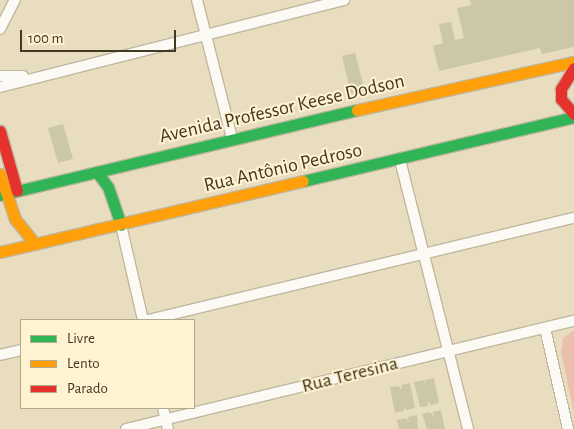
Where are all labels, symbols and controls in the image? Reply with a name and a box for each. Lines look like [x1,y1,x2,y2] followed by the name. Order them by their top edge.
[22,20,179,52] scale bar
[28,31,63,46] text: 100 m
[157,69,407,149] street label: Avenida Professor Keese Dodson
[202,138,364,198] street label: Rua Antônio Pedroso
[20,319,195,409] legend
[67,331,95,346] text: Livre
[299,351,401,399] street label: Rua Teresina
[67,356,100,371] text: Lento
[67,381,108,396] text: Parado

